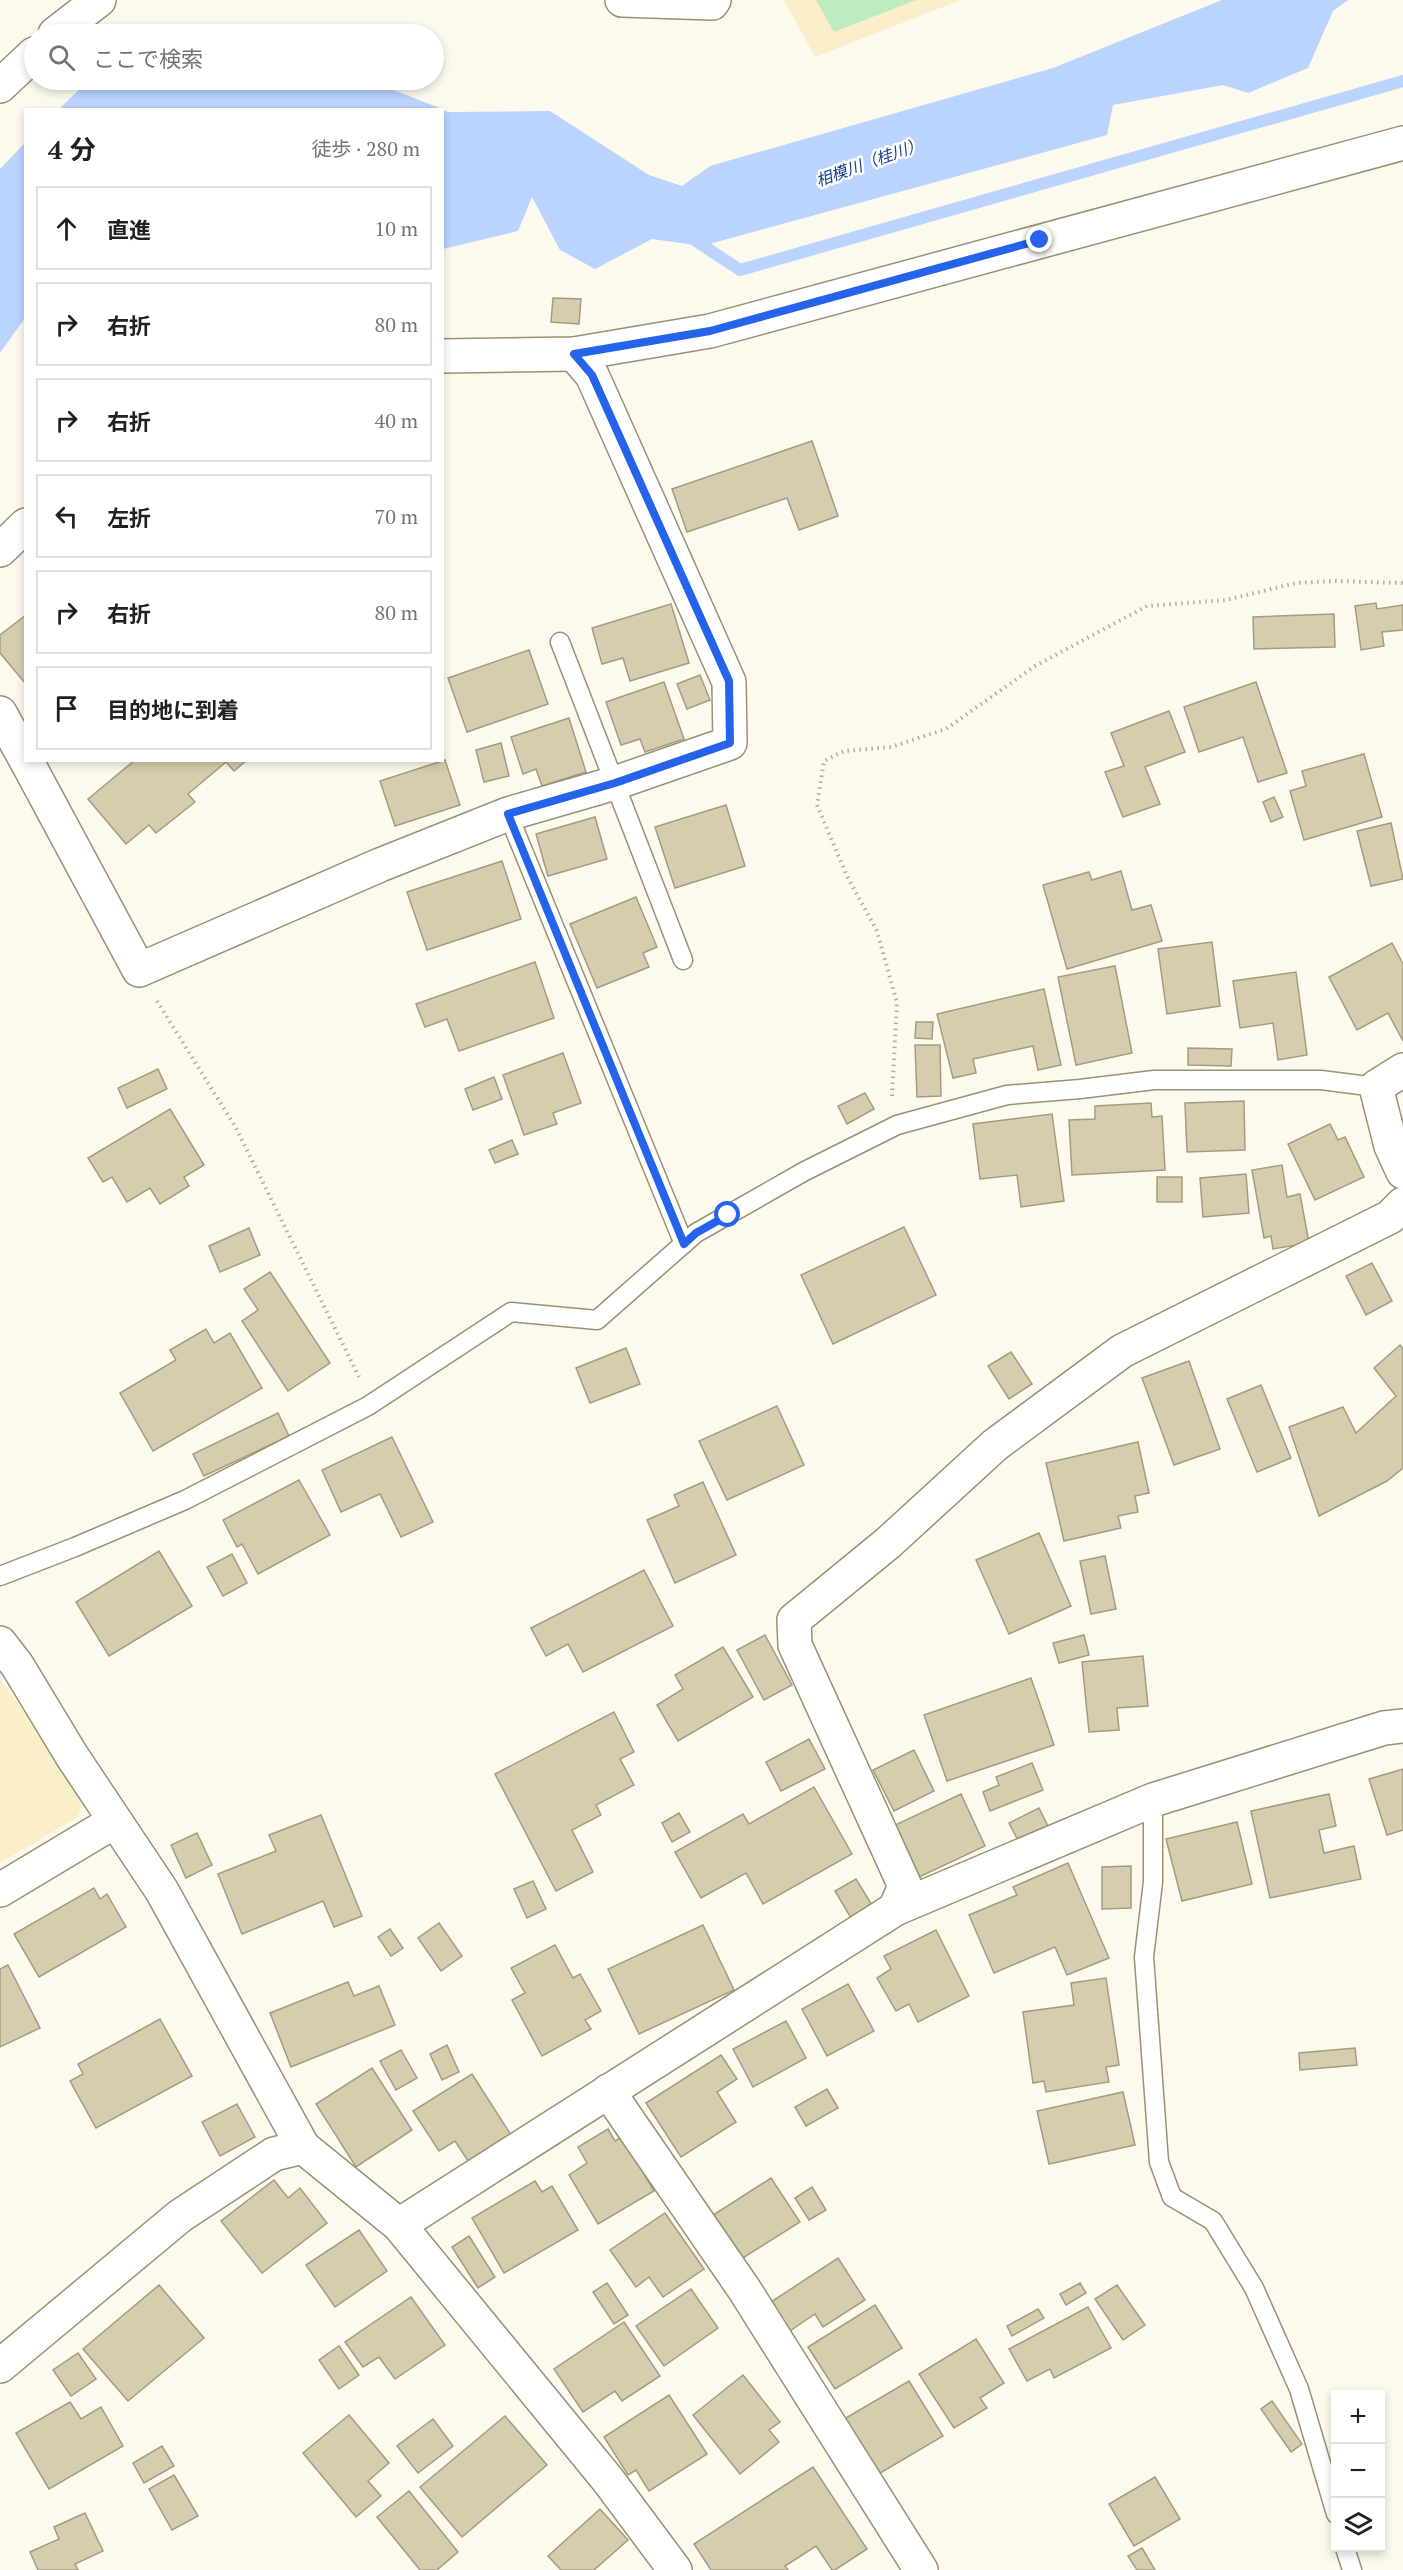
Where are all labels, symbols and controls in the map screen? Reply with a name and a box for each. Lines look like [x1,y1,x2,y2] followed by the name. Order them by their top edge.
[24,24,444,90] search box
[45,41,78,74] icon: search
[93,44,203,73] text: ここで検索
[48,132,96,166] text: 4 分
[813,133,925,191] water label: 相模川（桂川）
[311,135,420,162] text: 徒歩 · 280 m
[50,212,83,245] icon: ahead
[107,215,151,244] text: 直進
[375,215,418,242] text: 10 m
[1026,226,1052,252] route end
[50,308,83,341] icon: right
[107,311,151,340] text: 右折
[375,311,418,338] text: 80 m
[50,404,83,437] icon: right
[107,407,151,436] text: 右折
[375,407,418,434] text: 40 m
[50,500,83,533] icon: left
[107,503,151,532] text: 左折
[375,503,418,530] text: 70 m
[50,596,83,629] icon: right
[107,599,151,628] text: 右折
[375,599,418,626] text: 80 m
[50,692,83,725] icon: arrive
[107,695,239,724] text: 目的地に到着
[714,1201,740,1227] route start
[1331,2390,1385,2552] map controls
[1331,2390,1385,2444] button: +
[1331,2444,1385,2498] button: −
[1331,2498,1385,2552] button: layers

